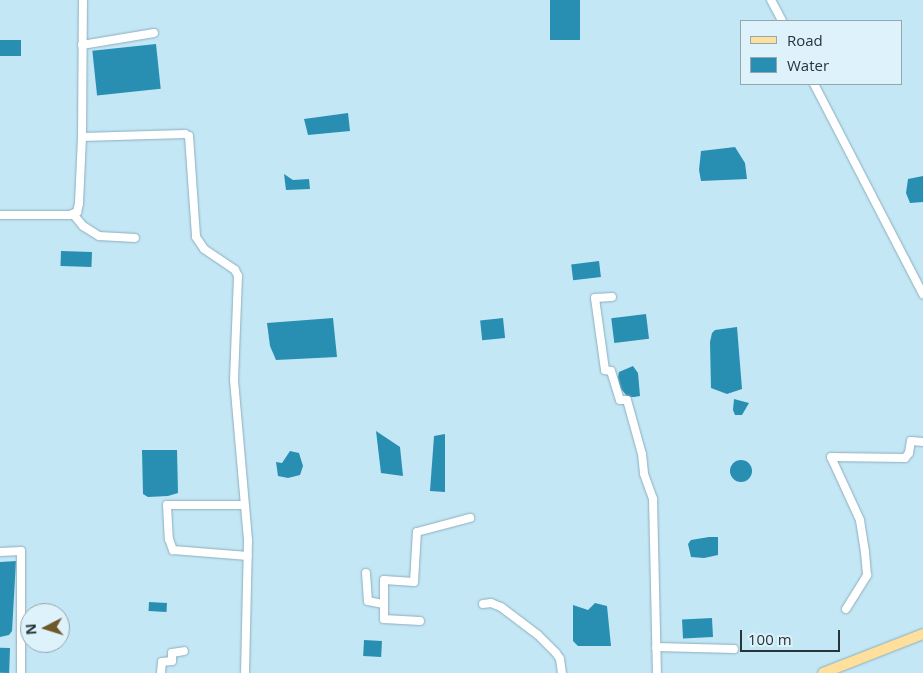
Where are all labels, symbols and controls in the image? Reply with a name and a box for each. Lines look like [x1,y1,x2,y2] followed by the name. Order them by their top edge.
[740,20,903,85] legend
[787,30,823,50] text: Road
[787,55,829,75] text: Water
[20,603,70,653] north arrow
[743,620,843,652] scale bar
[21,623,41,636] text: N
[748,629,792,649] text: 100 m

